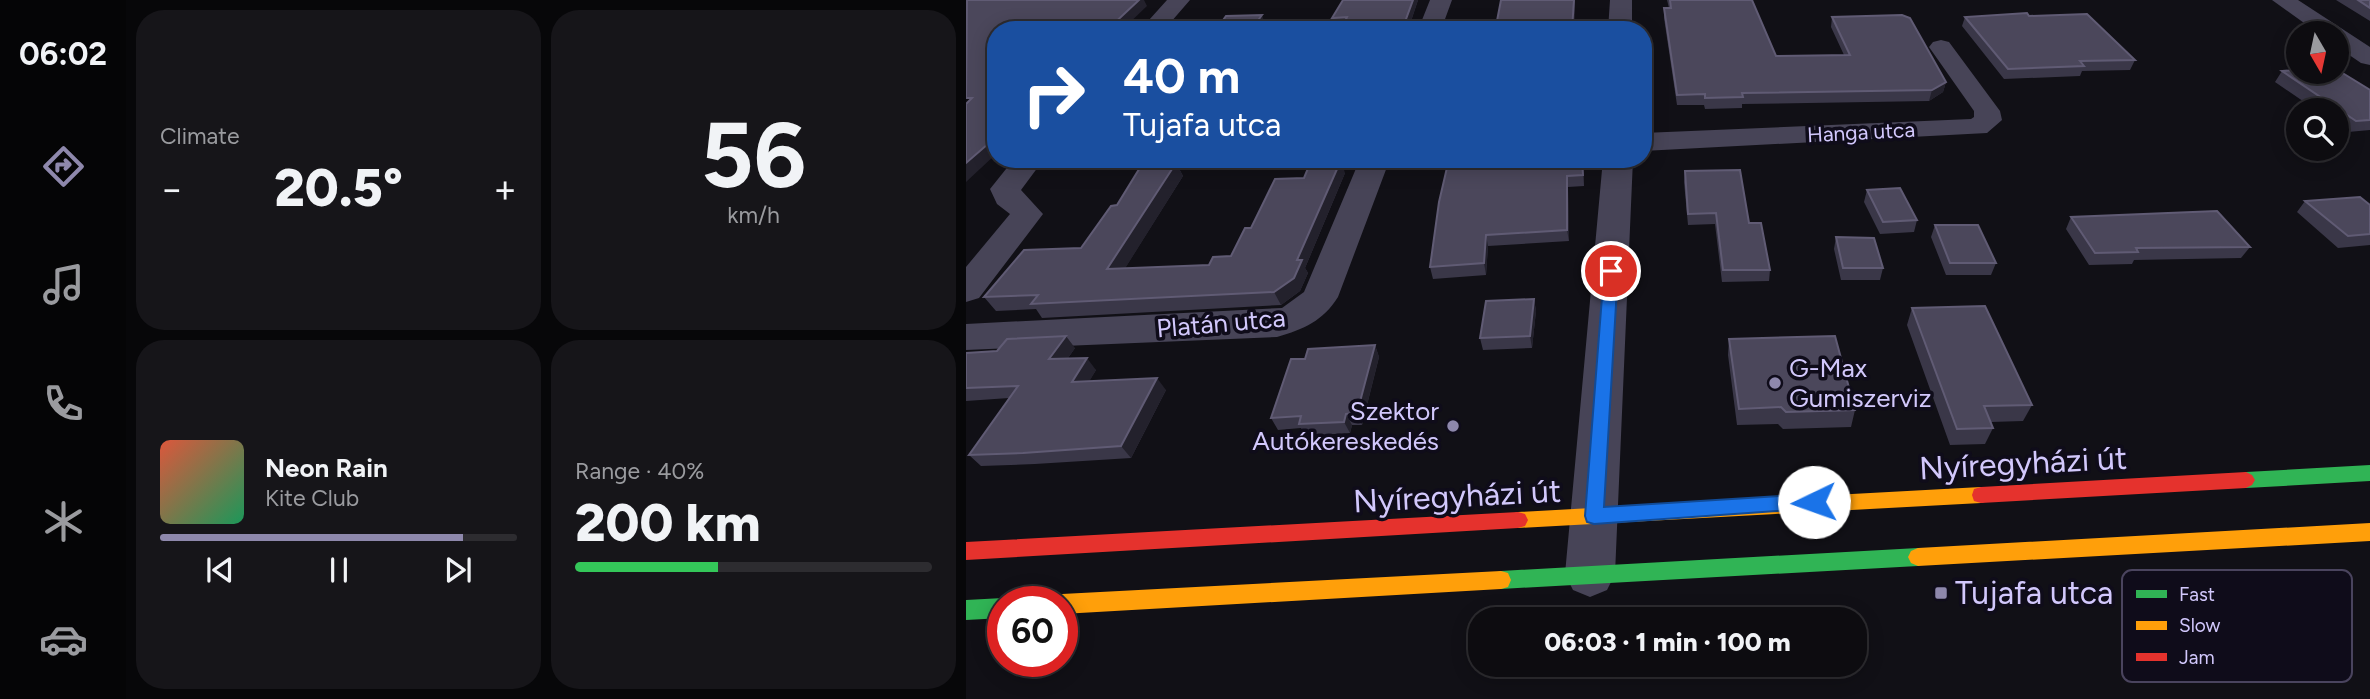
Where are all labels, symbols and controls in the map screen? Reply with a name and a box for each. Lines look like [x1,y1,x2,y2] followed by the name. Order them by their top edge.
[2286,21,2348,84] north arrow
[2286,21,2349,161] map controls
[19,35,107,73] text: 06:02
[1123,46,1240,105] text: 40 m
[1008,49,1099,140] icon: right
[2286,98,2349,161] button: search
[701,101,806,210] text: 56
[1123,106,1281,144] text: Tujafa utca
[1806,117,1916,147] street label: Hanga utca
[160,122,239,150] text: Climate
[39,142,88,191] icon: directions
[274,157,403,219] text: 20.5°
[160,166,184,212] text: −
[493,166,517,212] text: +
[727,201,780,229] text: km/h
[1581,241,1641,301] pin
[1592,252,1630,290] icon: arrive
[39,260,88,309] icon: music
[1155,301,1287,345] street label: Platán utca
[1789,352,1932,414] place label: G-Max Gumiszerviz
[1767,375,1783,391] marker: G-Max Gumiszerviz
[39,379,88,428] icon: phone
[1252,395,1439,457] place label: Szektor Autókereskedés
[1445,418,1461,434] marker: Szektor Autókereskedés
[1918,439,2128,487] street label: Nyíregyházi út
[265,452,388,484] text: Neon Rain
[575,457,704,485] text: Range · 40%
[1777,465,1851,539] position arrow
[1352,472,1562,520] street label: Nyíregyházi út
[265,484,359,512] text: Kite Club
[575,492,761,554] text: 200 km
[39,497,88,546] icon: climate
[201,551,239,589] icon: previous
[320,551,358,589] icon: pause
[439,551,477,589] icon: next
[2122,570,2352,682] legend
[1955,574,2113,612] place label: Tujafa utca
[2179,583,2215,606] text: Fast
[1933,585,1949,601] marker: Tujafa utca
[987,586,1078,677] speed limit sign: 60
[2179,614,2221,637] text: Slow
[39,615,88,664] icon: car
[1544,626,1791,658] text: 06:03 · 1 min · 100 m
[2179,646,2215,669] text: Jam

